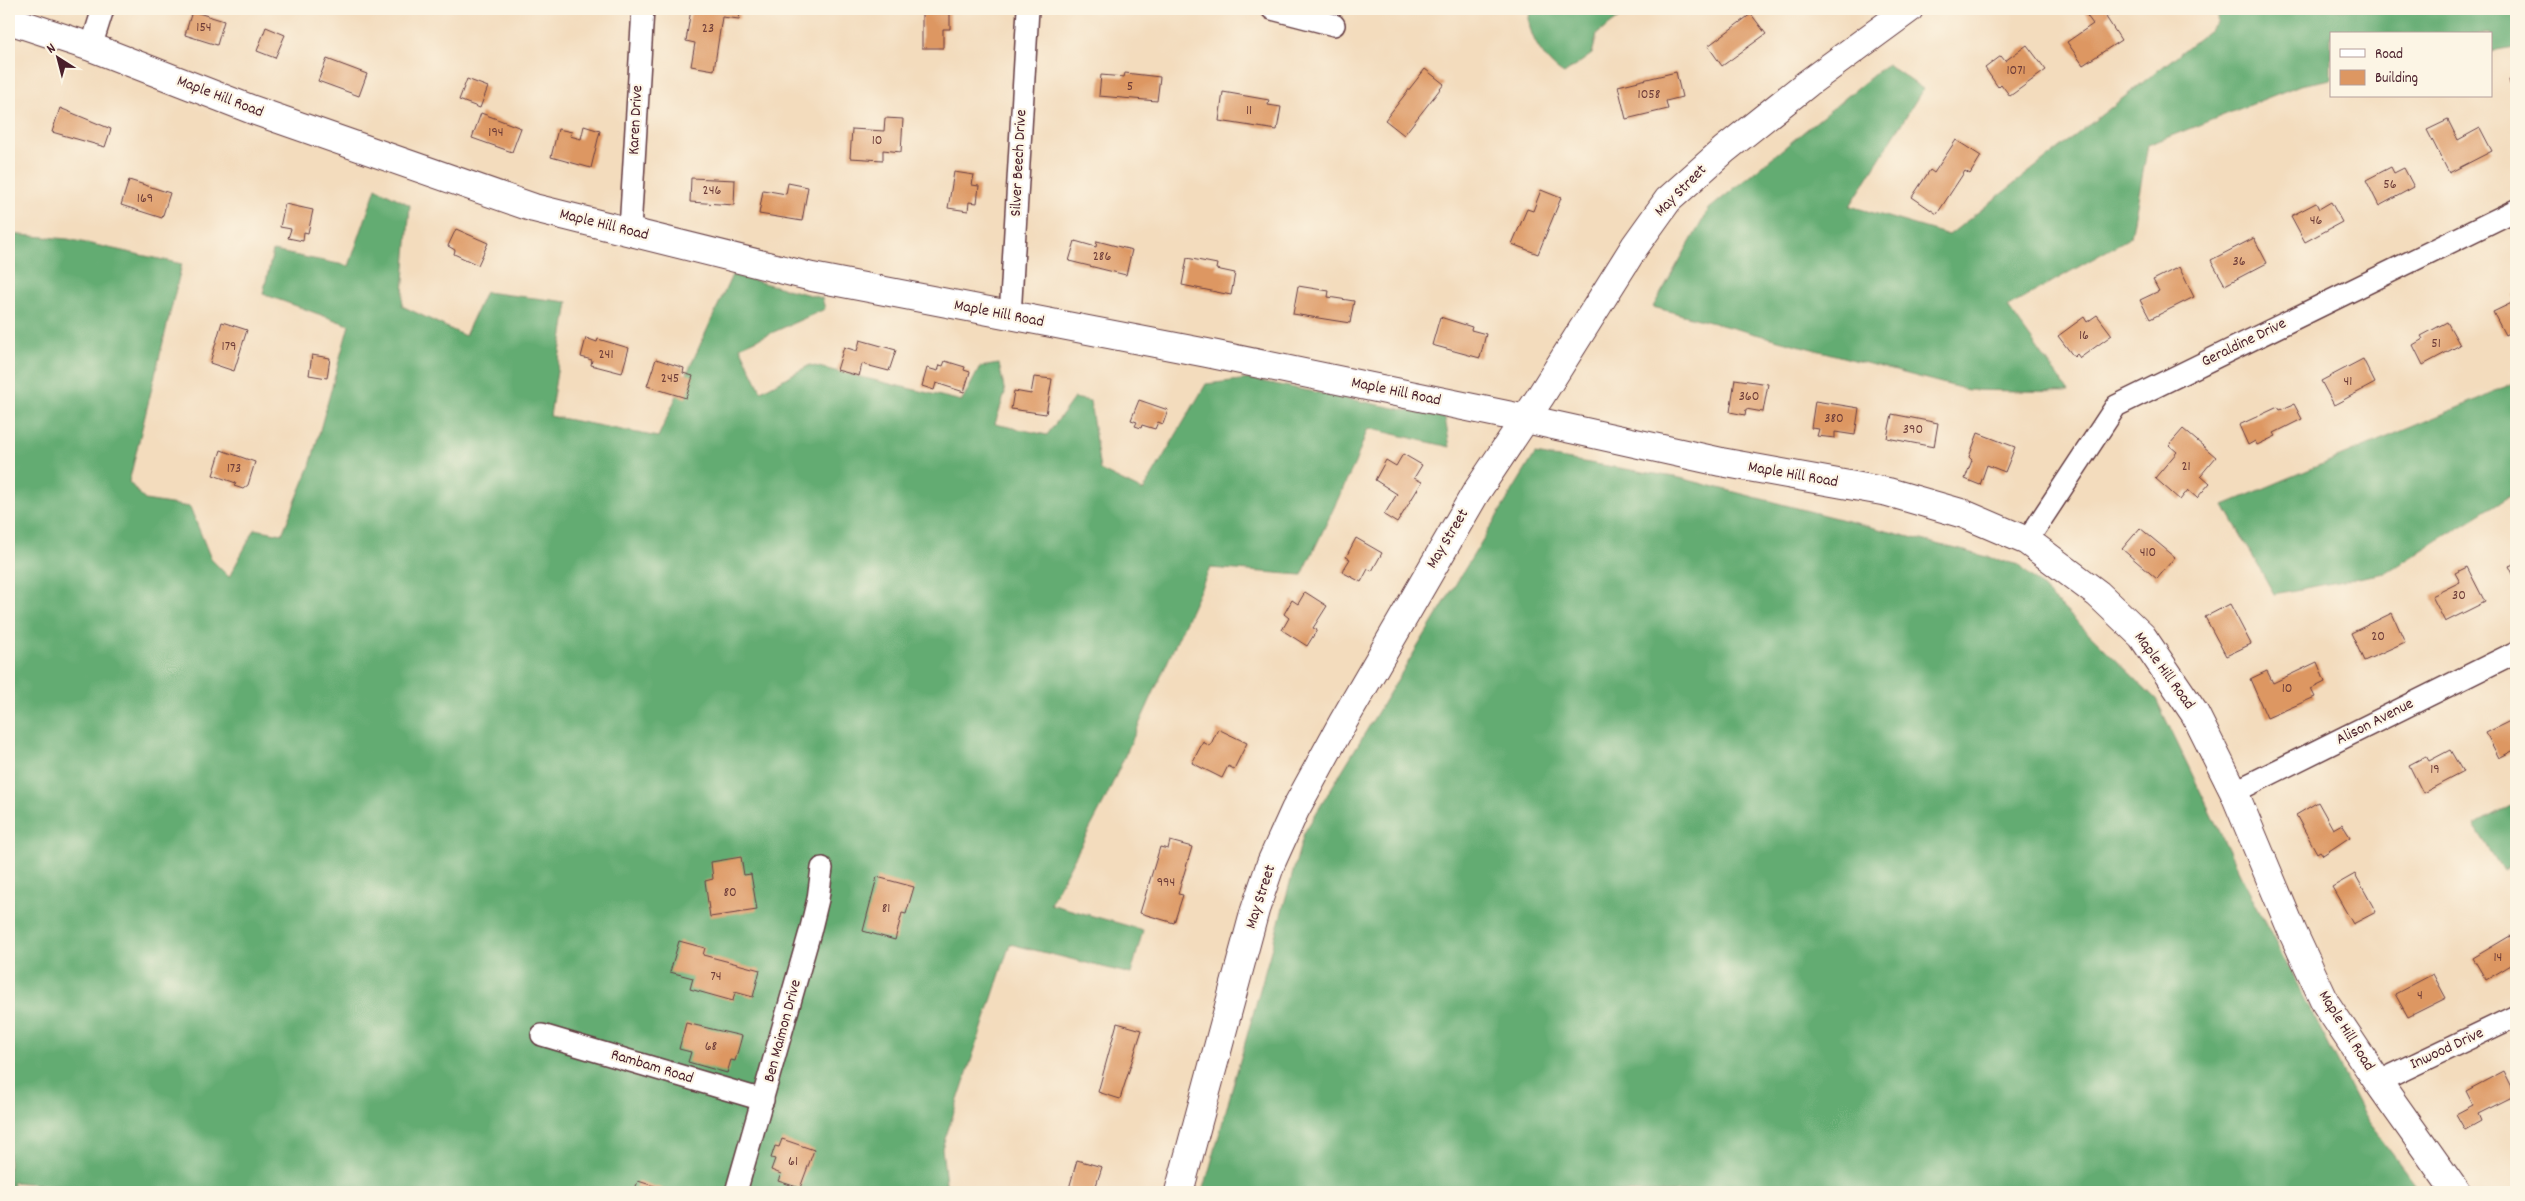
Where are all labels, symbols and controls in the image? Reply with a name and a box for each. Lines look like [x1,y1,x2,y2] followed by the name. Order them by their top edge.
[196,18,212,38] house number: 154
[702,19,714,39] house number: 23
[32,32,82,82] north arrow
[2330,32,2492,98] legend
[43,39,60,59] text: N
[2375,44,2403,66] text: Road
[2006,61,2026,81] house number: 1071
[2375,68,2418,90] text: Building
[173,70,267,124] street label: Maple Hill Road
[1127,77,1133,97] house number: 5
[623,85,649,155] street label: Karen Drive
[1638,85,1661,105] house number: 1058
[1246,101,1252,121] house number: 11
[1005,109,1033,217] street label: Silver Beech Drive
[488,123,504,143] house number: 194
[872,131,882,151] house number: 10
[1650,160,1712,222] street label: May Street
[2383,175,2397,195] house number: 56
[703,181,722,201] house number: 246
[137,189,153,209] house number: 169
[557,203,651,247] street label: Maple Hill Road
[2310,211,2322,231] house number: 46
[1093,247,1111,267] house number: 286
[2232,252,2246,272] house number: 36
[952,294,1046,334] street label: Maple Hill Road
[2198,313,2290,373] street label: Geraldine Drive
[2079,326,2089,346] house number: 16
[2431,334,2441,354] house number: 51
[222,337,236,357] house number: 179
[599,345,614,365] house number: 241
[661,369,679,389] house number: 245
[1349,371,1443,413] street label: Maple Hill Road
[2344,372,2352,392] house number: 41
[1739,387,1759,407] house number: 360
[1824,409,1844,429] house number: 380
[1903,420,1923,440] house number: 390
[1746,456,1840,494] street label: Maple Hill Road
[2181,457,2191,477] house number: 21
[227,459,241,479] house number: 173
[1421,505,1475,573] street label: May Street
[2140,543,2156,563] house number: 410
[2452,586,2466,606] house number: 30
[2128,627,2200,715] street label: Maple Hill Road
[2371,627,2385,647] house number: 20
[2282,679,2292,699] house number: 10
[2332,693,2418,751] street label: Alison Avenue
[2430,760,2440,780] house number: 19
[1240,862,1282,932] street label: May Street
[1157,873,1175,893] house number: 994
[723,883,737,903] house number: 80
[882,899,890,919] house number: 81
[2494,948,2502,968] house number: 14
[710,967,722,987] house number: 74
[758,977,808,1085] street label: Ben Maimon Drive
[2312,986,2380,1076] street label: Maple Hill Road
[2417,986,2423,1006] house number: 4
[2406,1022,2488,1076] street label: Inwood Drive
[705,1037,718,1057] house number: 68
[608,1044,696,1090] street label: Rambam Road
[788,1152,798,1172] house number: 61

